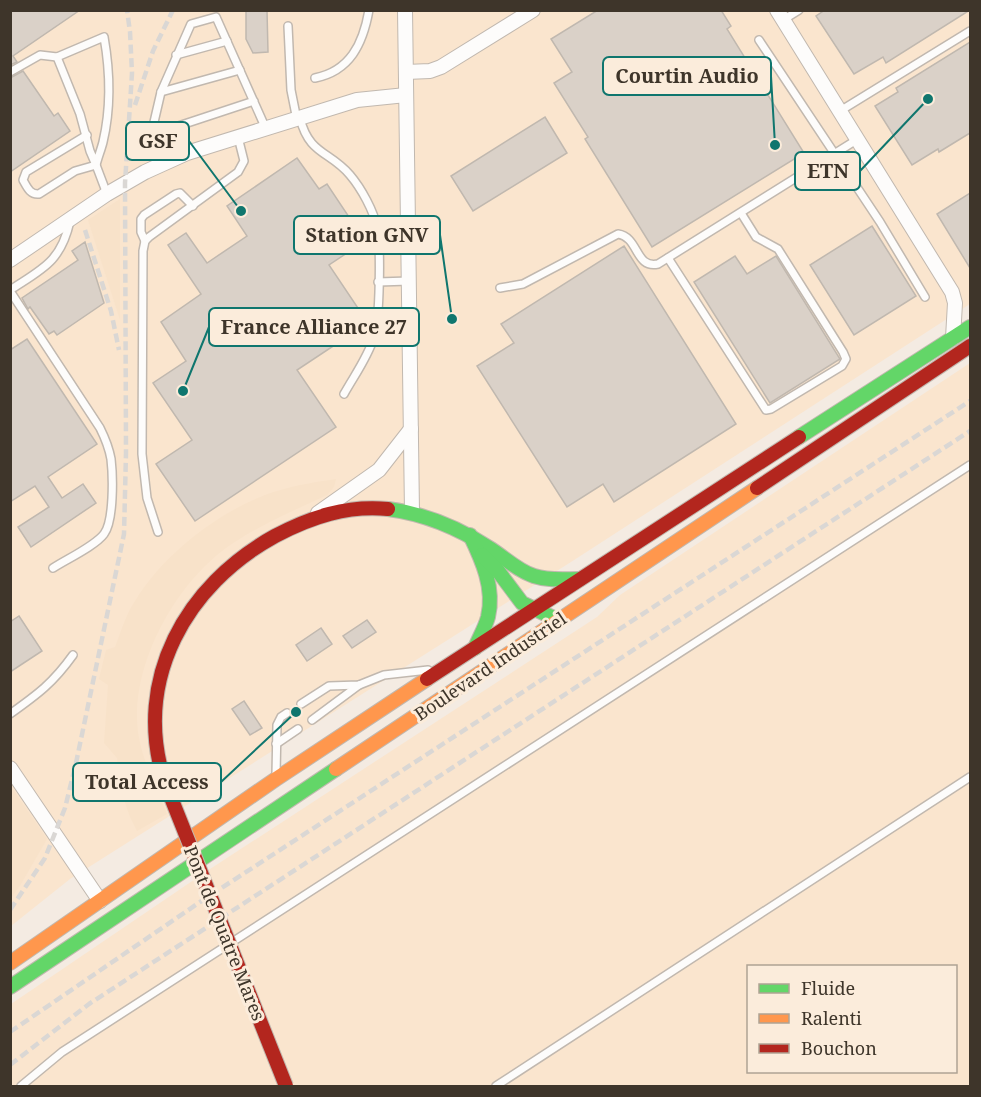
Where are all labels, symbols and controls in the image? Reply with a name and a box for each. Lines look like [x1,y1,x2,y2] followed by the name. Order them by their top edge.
[603,57,771,95] callout: Courtin Audio
[615,62,759,89] text: Courtin Audio
[126,122,189,160] callout: GSF
[138,127,178,154] text: GSF
[795,152,860,190] callout: ETN
[807,157,849,184] text: ETN
[294,216,440,254] callout: Station GNV
[306,221,428,248] text: Station GNV
[209,308,419,346] callout: France Alliance 27
[221,313,407,340] text: France Alliance 27
[409,606,571,726] street label: Boulevard Industriel
[73,763,221,801] callout: Total Access
[85,768,209,795] text: Total Access
[179,842,271,1024] street label: Pont de Quatre Mares
[747,965,957,1073] legend
[801,976,855,1000] text: Fluide
[801,1006,862,1030] text: Ralenti
[801,1036,877,1060] text: Bouchon

